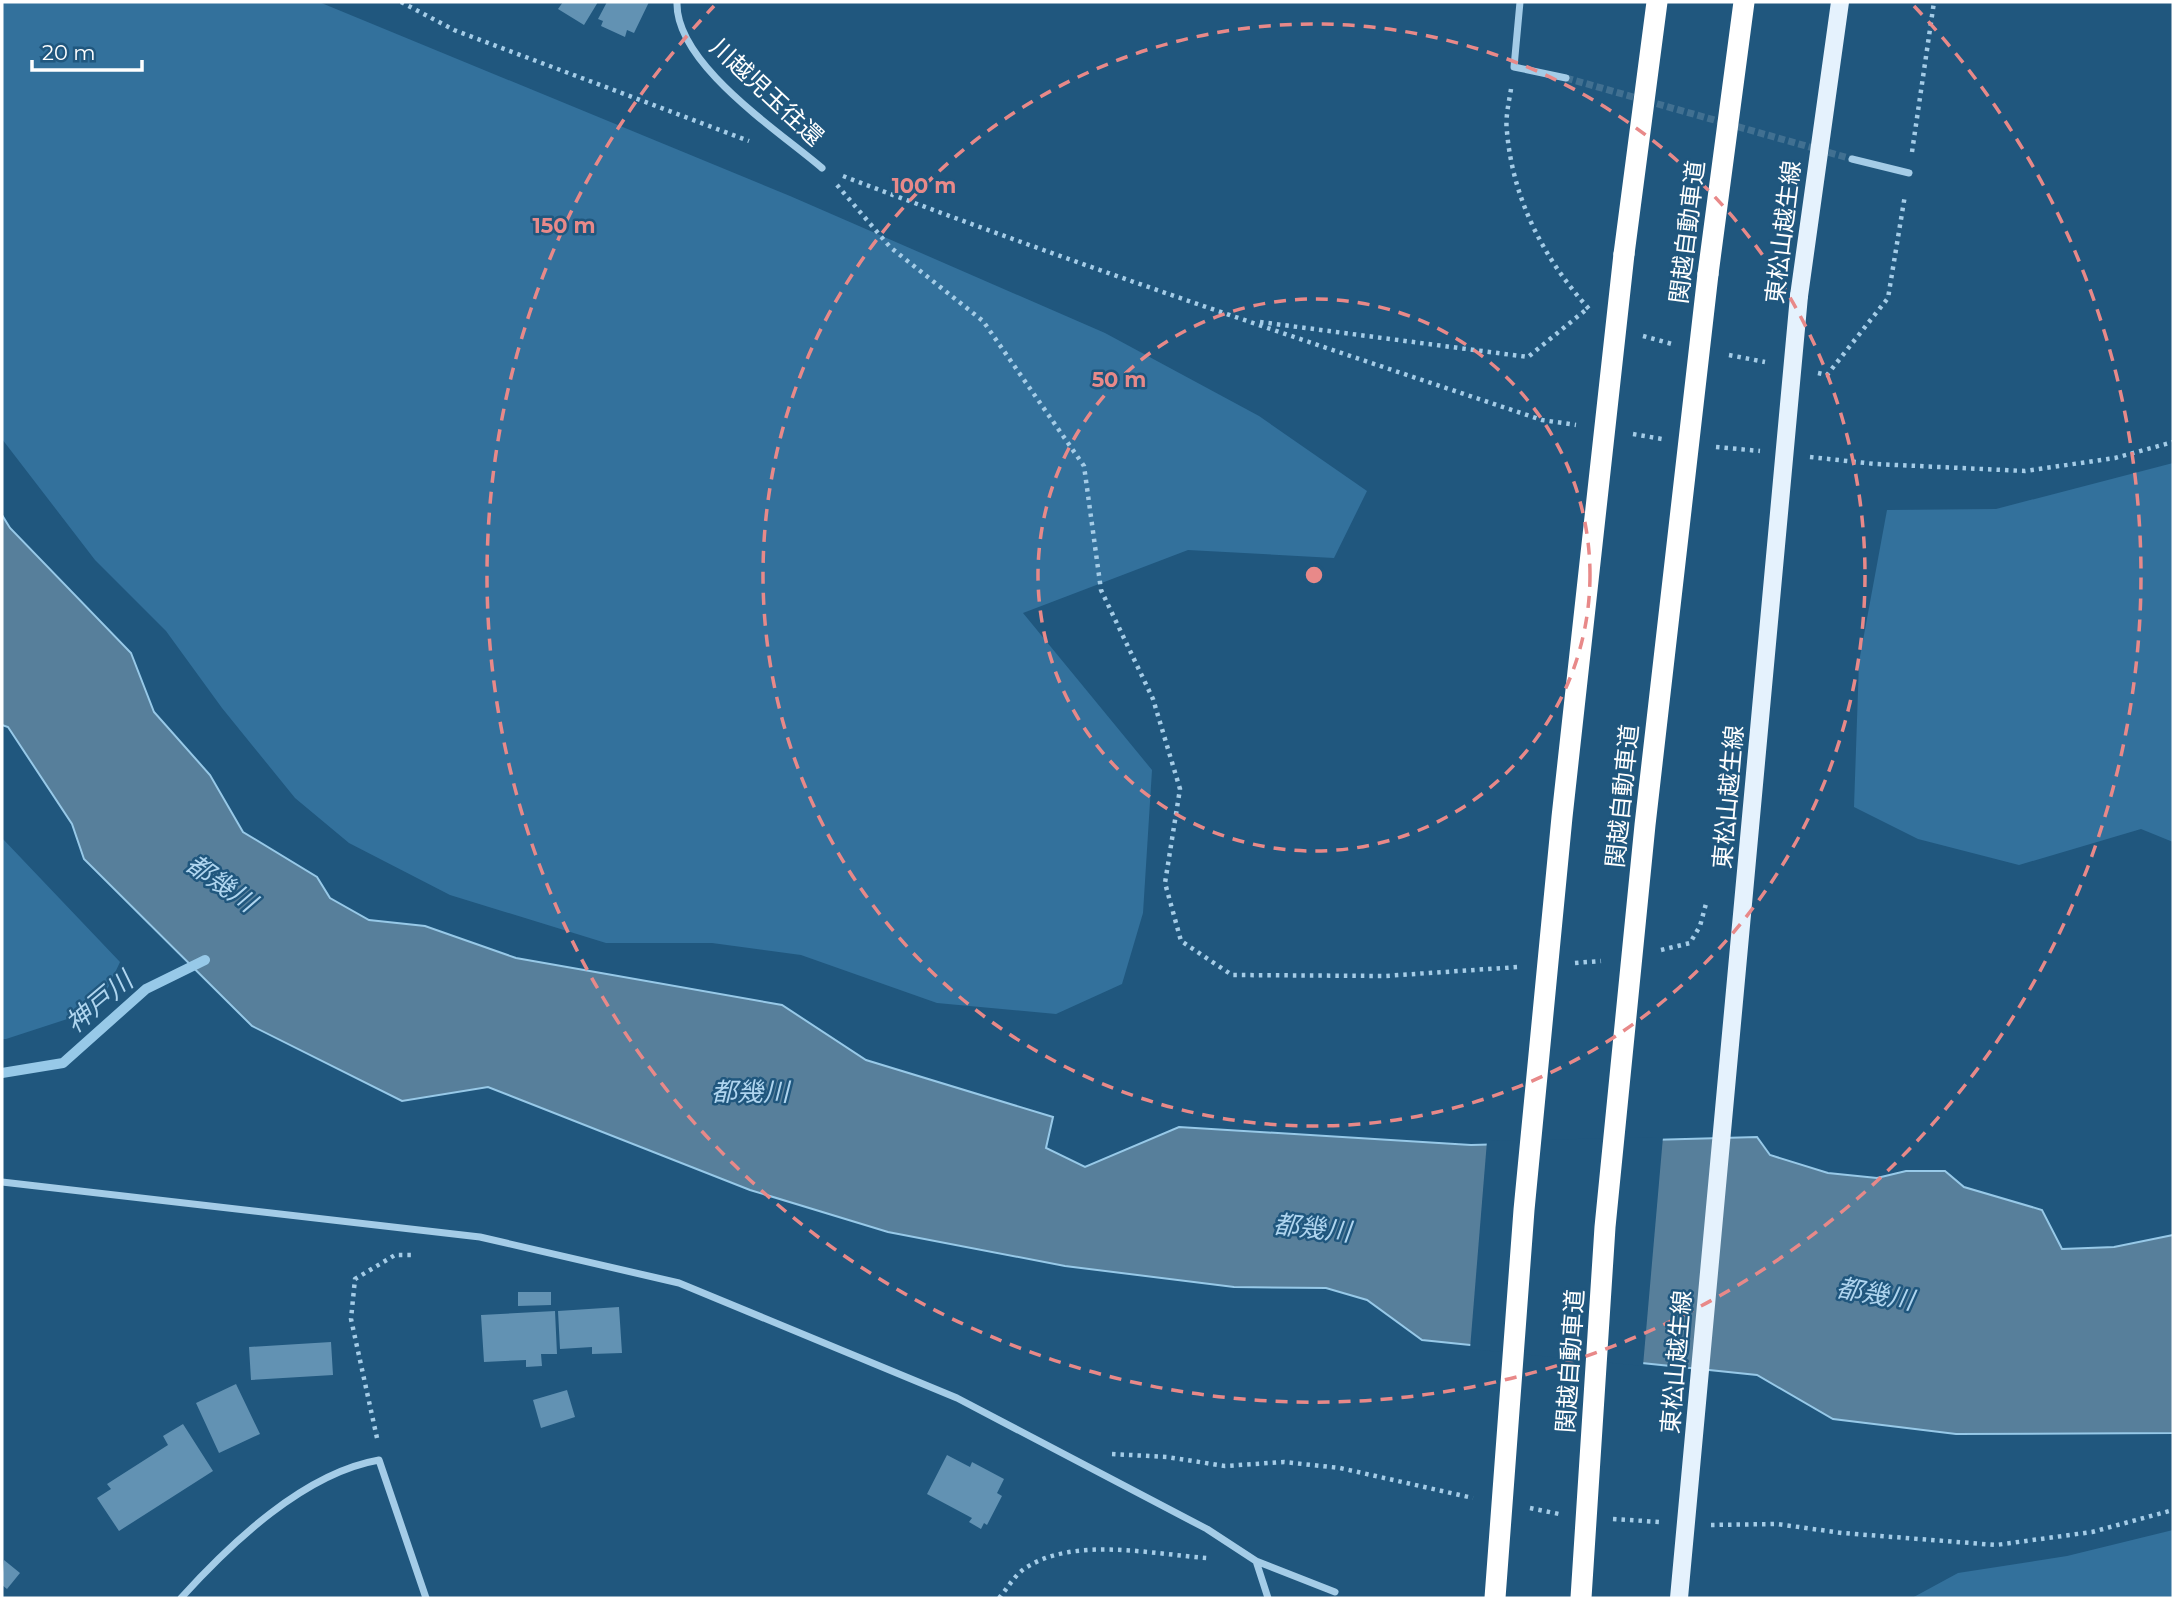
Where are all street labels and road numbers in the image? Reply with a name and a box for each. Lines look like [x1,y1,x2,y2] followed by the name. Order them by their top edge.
[704,32,830,152] street label: 川越児玉往還
[1664,159,1710,305] street label: 関越自動車道
[1760,159,1806,305] street label: 東松山越生線
[1600,723,1644,869] street label: 関越自動車道
[1707,724,1749,870] street label: 東松山越生線
[1551,1288,1589,1434] street label: 関越自動車道
[1655,1289,1697,1435] street label: 東松山越生線

